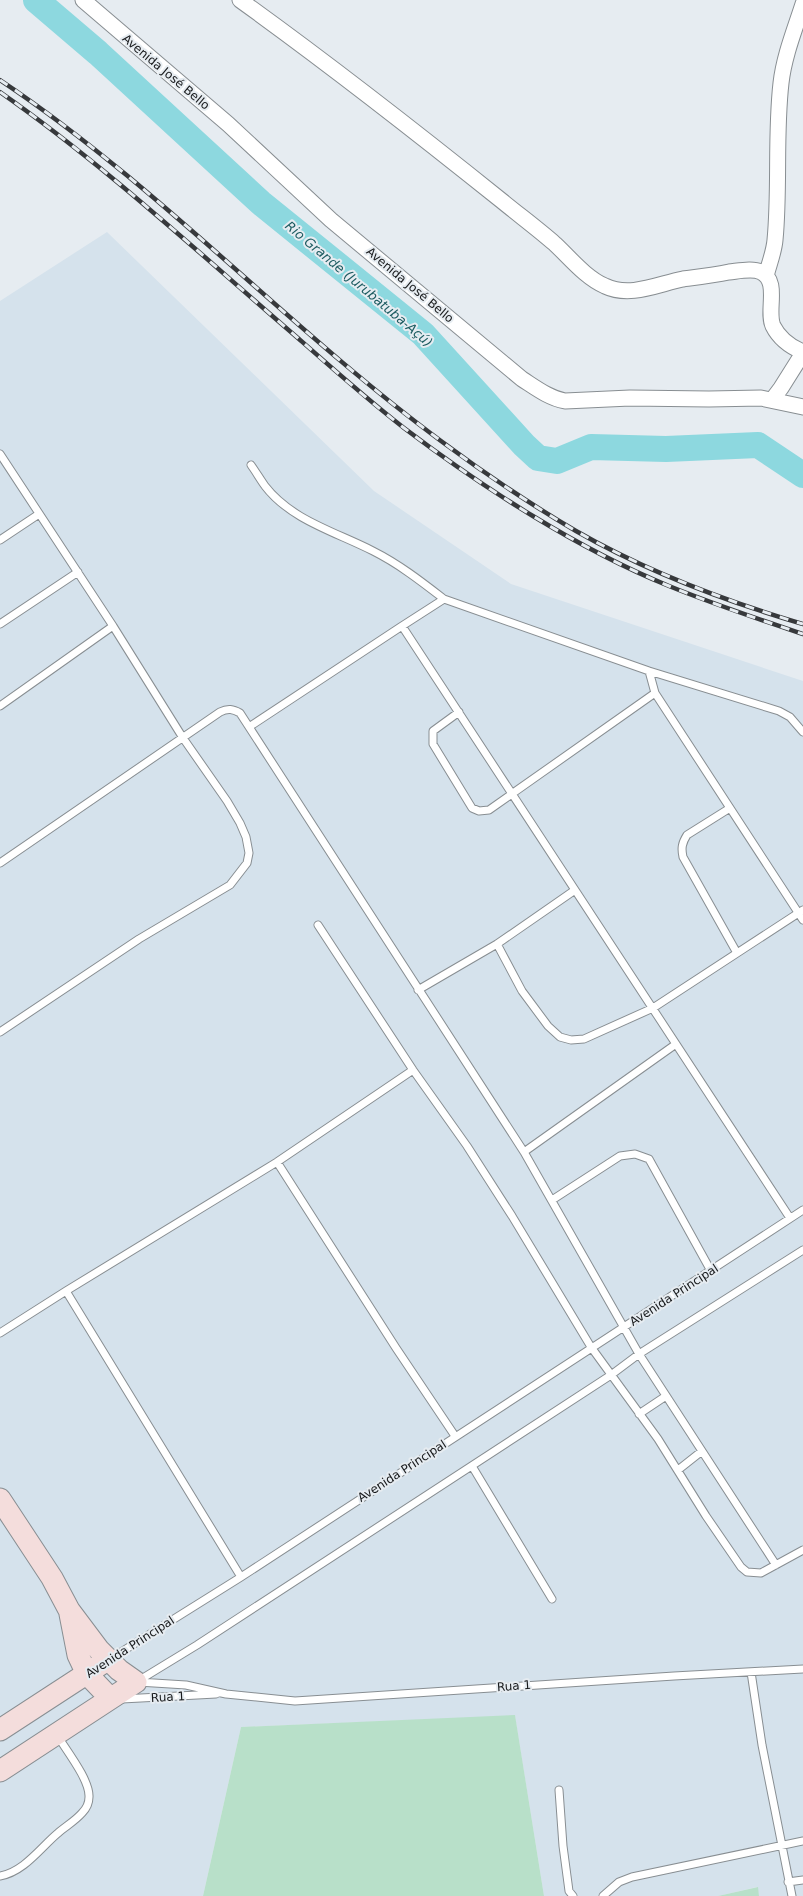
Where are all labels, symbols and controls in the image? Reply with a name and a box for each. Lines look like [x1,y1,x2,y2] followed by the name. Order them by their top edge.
[119,31,213,113] street label: Avenida José Bello
[282,218,436,350] water label: Rio Grande (Jurubatuba-Açú)
[363,244,457,326] street label: Avenida José Bello
[627,1261,721,1329] street label: Avenida Principal
[355,1437,449,1505] street label: Avenida Principal
[83,1613,177,1681] street label: Avenida Principal
[496,1678,532,1694] street label: Rua 1
[151,1689,185,1705] street label: Rua 1

